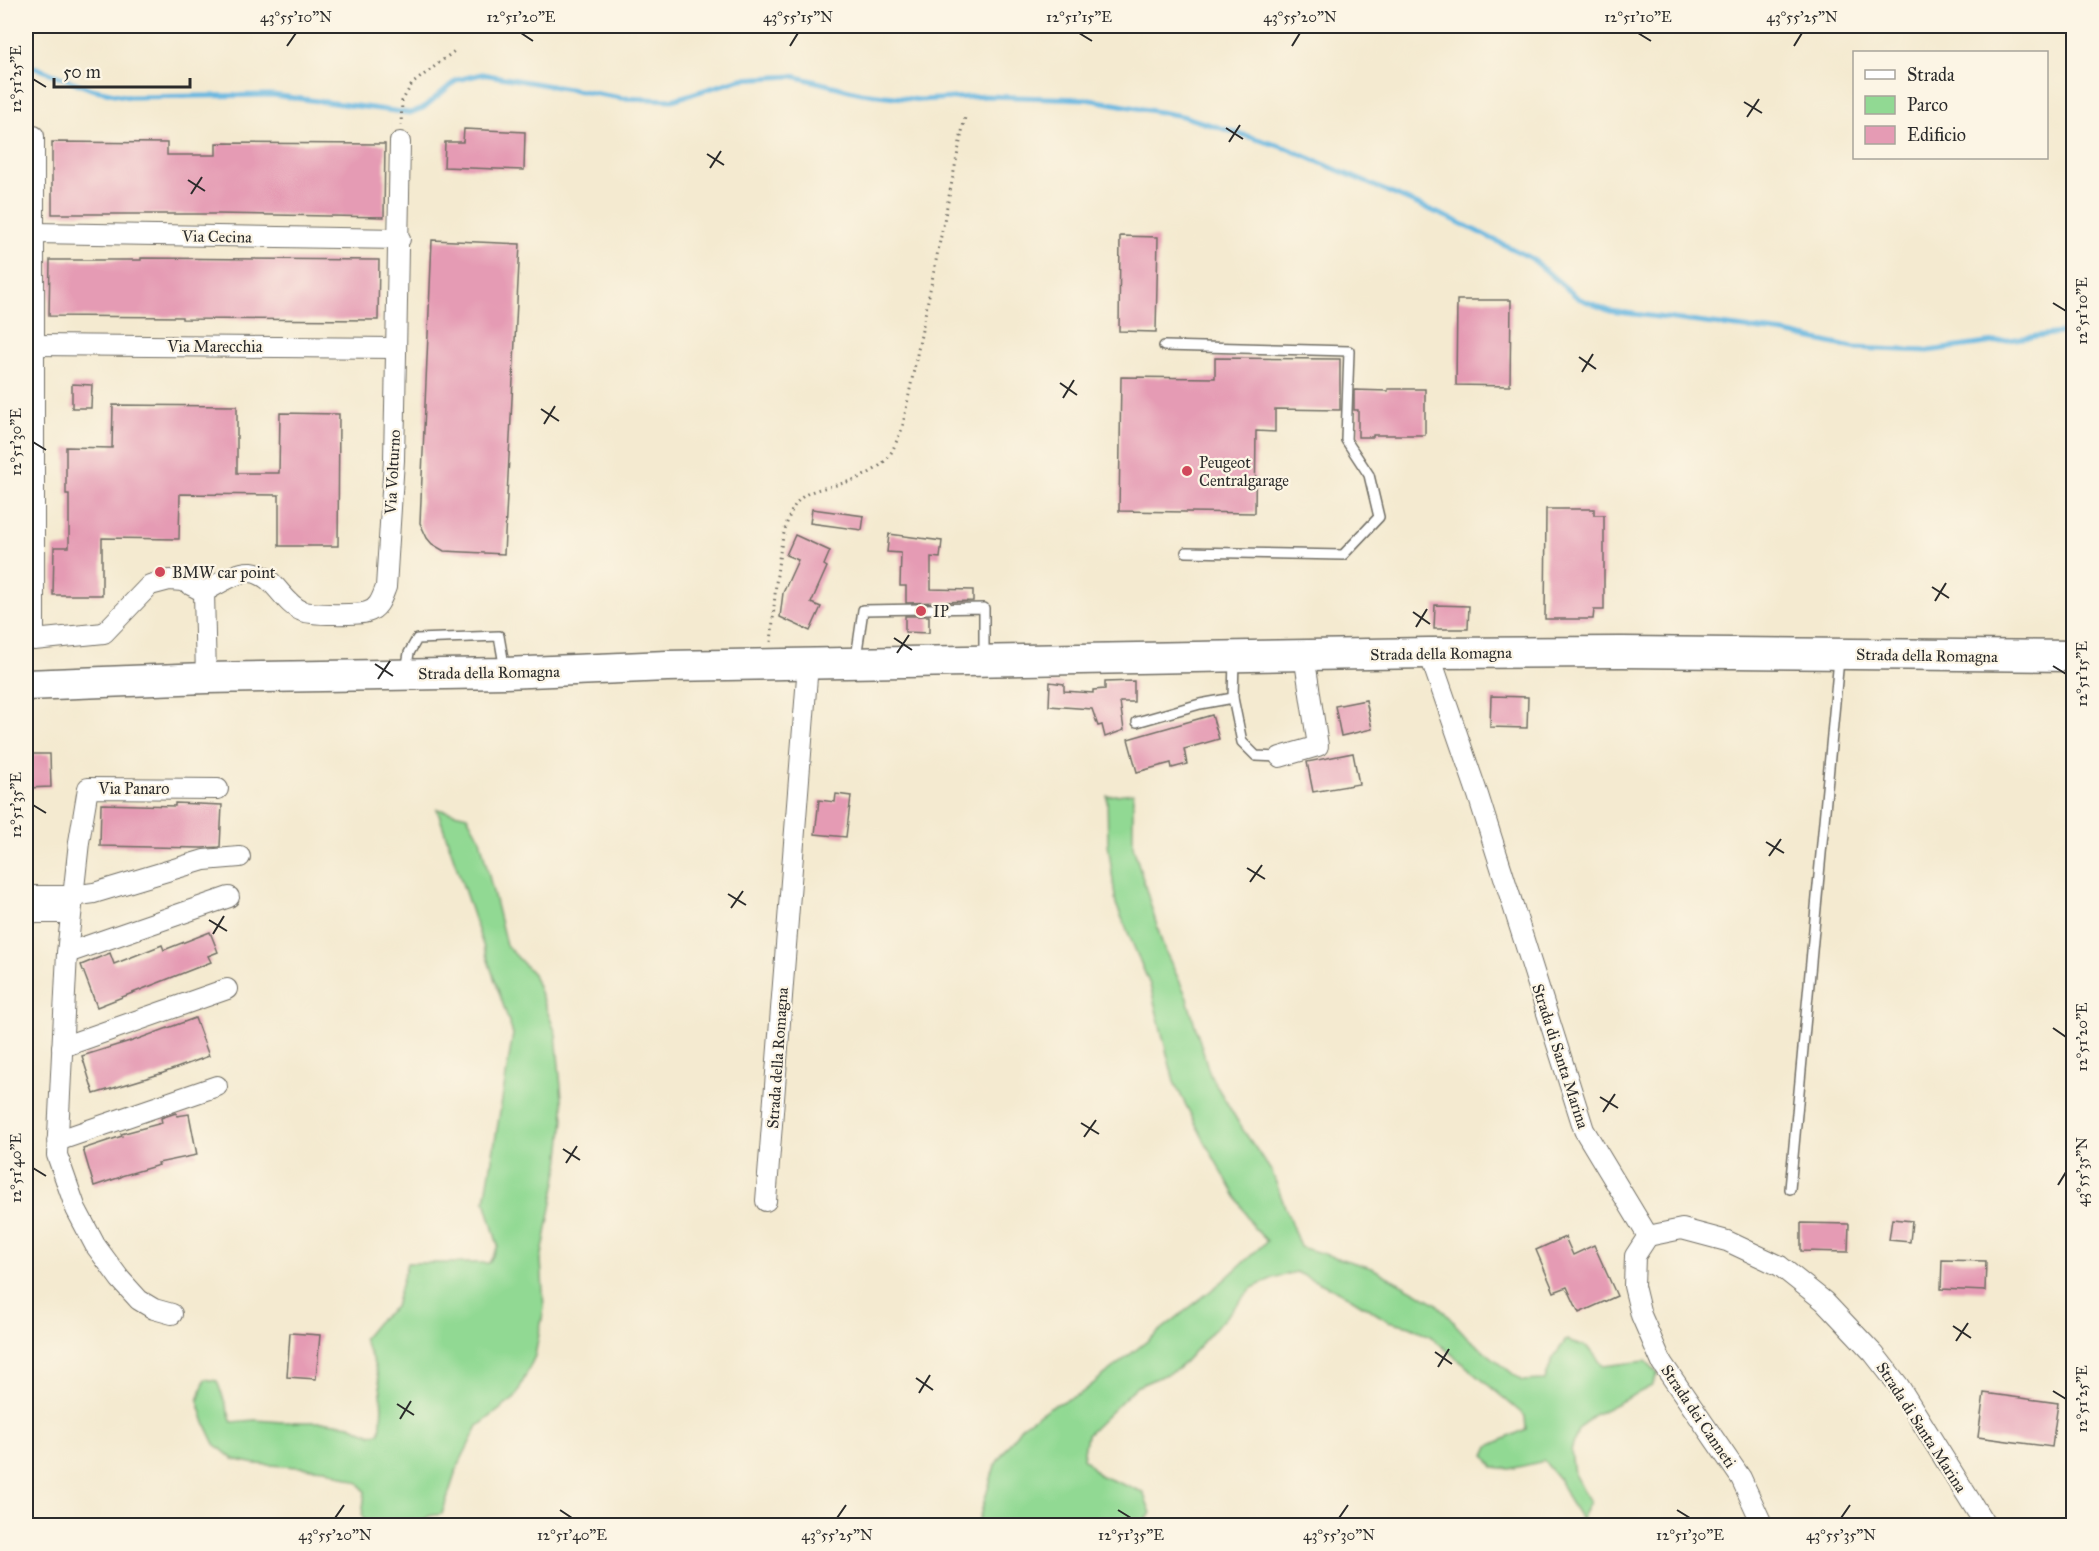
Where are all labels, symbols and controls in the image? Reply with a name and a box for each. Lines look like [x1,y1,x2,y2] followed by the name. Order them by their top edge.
[260,8,332,26] text: 43°55'10"N
[486,8,556,26] text: 12°51'20"E
[763,8,833,26] text: 43°55'15"N
[1046,8,1112,26] text: 12°51'15"E
[1263,8,1337,26] text: 43°55'20"N
[1604,8,1672,26] text: 12°51'10"E
[1766,8,1838,26] text: 43°55'25"N
[7,45,25,113] text: 12°51'25"E
[54,51,190,89] scale bar
[1853,51,2048,159] legend
[63,61,101,83] text: 50 m
[1907,64,1955,86] text: Strada
[1907,94,1948,116] text: Parco
[1907,124,1966,146] text: Edificio
[181,226,252,247] street label: Via Cecina
[2073,277,2091,345] text: 12°51'10"E
[166,337,263,356] street label: Via Marecchia
[7,408,25,476] text: 12°51'30"E
[381,429,404,516] street label: Via Volturno
[1199,453,1289,491] place label: Peugeot Centralgarage
[1180,464,1194,478] marker: Peugeot Centralgarage
[172,563,276,582] place label: BMW car point
[153,565,167,579] marker: BMW car point
[933,602,949,621] place label: IP
[914,604,928,618] marker: IP
[2073,641,2091,707] text: 12°51'15"E
[1370,643,1512,665] street label: Strada della Romagna
[1856,645,1998,667] street label: Strada della Romagna
[418,662,560,684] street label: Strada della Romagna
[7,772,25,838] text: 12°51'35"E
[98,779,169,798] street label: Via Panaro
[1528,981,1593,1131] street label: Strada di Santa Marina
[763,986,793,1129] street label: Strada della Romagna
[2073,1002,2091,1072] text: 12°51'20"E
[7,1133,25,1203] text: 12°51'40"E
[2073,1137,2091,1207] text: 43°55'35"N
[1872,1359,1971,1496] street label: Strada di Santa Marina
[1657,1361,1740,1472] street label: Strada dei Canneti
[2073,1365,2091,1433] text: 12°51'25"E
[298,1526,372,1544] text: 43°55'20"N
[537,1526,607,1544] text: 12°51'40"E
[801,1526,873,1544] text: 43°55'25"N
[1098,1526,1164,1544] text: 12°51'35"E
[1303,1526,1375,1544] text: 43°55'30"N
[1656,1526,1724,1544] text: 12°51'30"E
[1806,1526,1876,1544] text: 43°55'35"N

